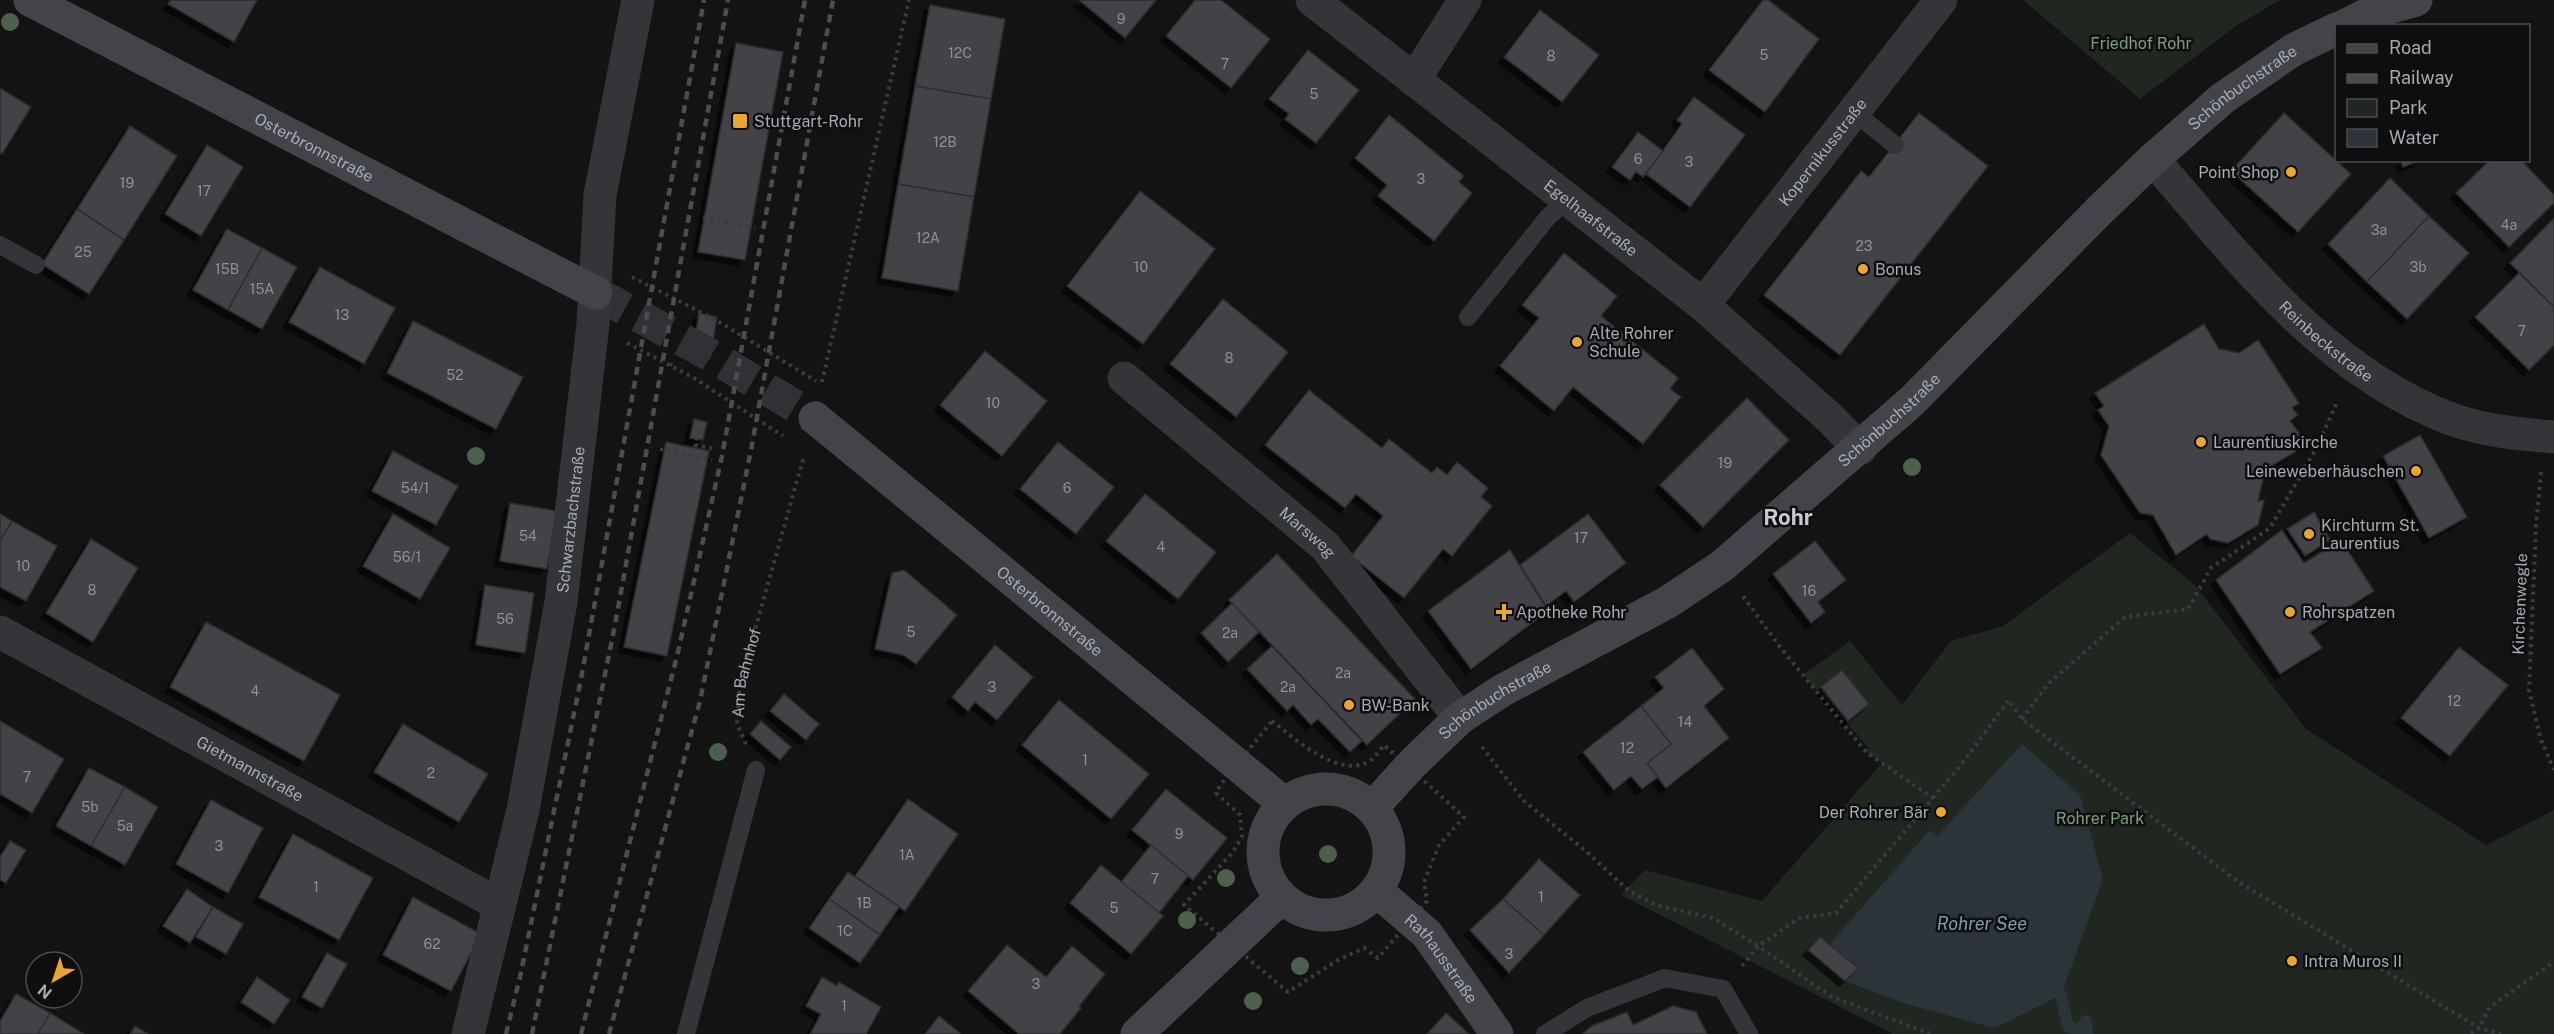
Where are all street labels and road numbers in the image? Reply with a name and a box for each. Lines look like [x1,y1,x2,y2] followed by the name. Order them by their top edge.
[2184,41,2300,134] street label: Schönbuchstraße
[1774,94,1870,210] street label: Kopernikusstraße
[251,108,377,186] street label: Osterbronnstraße
[1540,175,1642,260] street label: Egelhaafstraße
[2275,297,2377,386] street label: Reinbeckstraße
[1834,369,1944,471] street label: Schönbuchstraße
[553,445,588,594] street label: Schwarzbachstraße
[1276,503,1340,562] street label: Marsweg
[2509,553,2531,655] street label: Kirchenwegle
[993,562,1107,660] street label: Osterbronnstraße
[728,626,765,718] street label: Am Bahnhof
[1434,657,1554,743] street label: Schönbuchstraße
[193,732,307,805] street label: Gietmannstraße
[1401,910,1482,1007] street label: Rathausstraße

